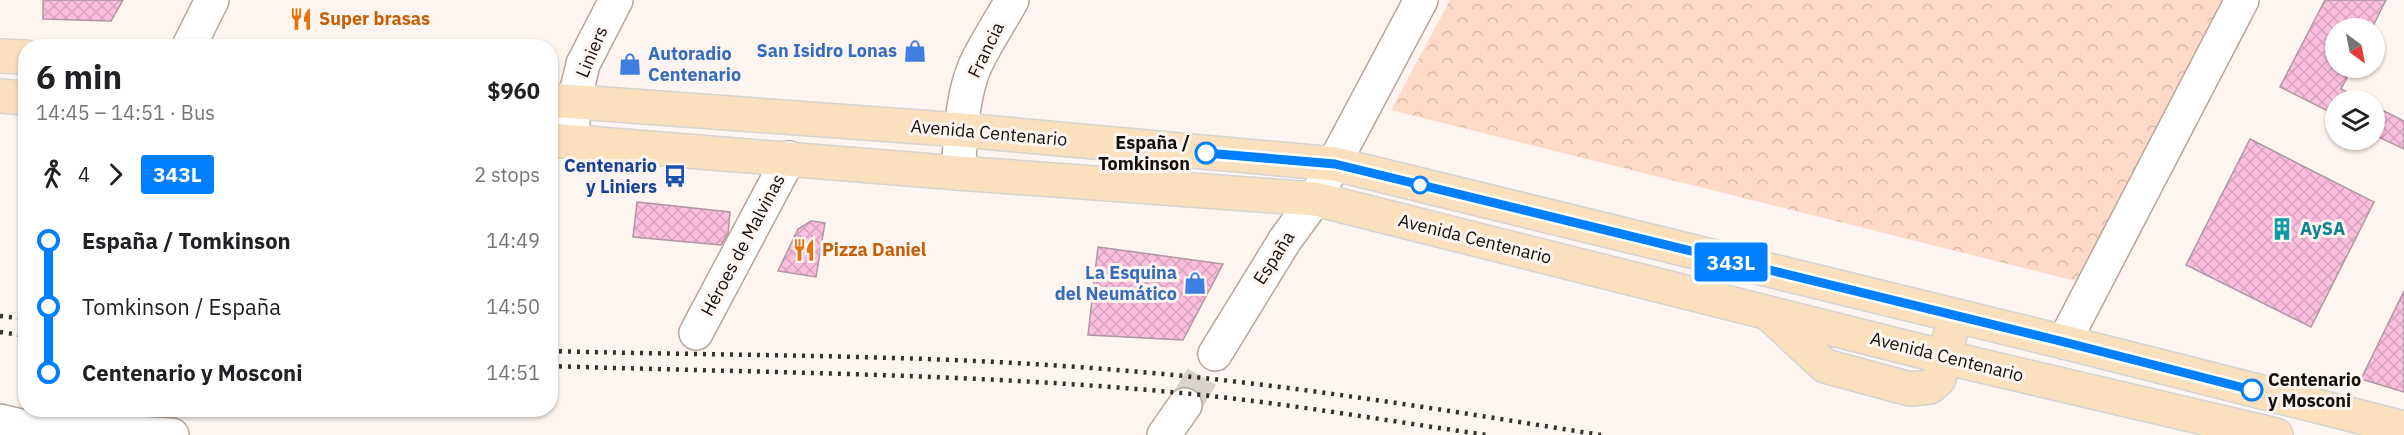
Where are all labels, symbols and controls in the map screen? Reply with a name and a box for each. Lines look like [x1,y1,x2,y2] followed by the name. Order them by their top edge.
[288,6,314,32] restaurant icon: Super brasas
[319,7,430,30] place label: Super brasas
[962,18,1009,81] street label: Francia
[2325,18,2385,78] north arrow
[2325,18,2385,150] map controls
[571,23,613,81] street label: Liniers
[902,38,928,64] shop icon: San Isidro Lonas
[757,39,897,62] place label: San Isidro Lonas
[648,42,741,86] place label: Autoradio Centenario
[617,51,643,77] shop icon: Autoradio Centenario
[36,55,122,98] text: 6 min
[487,76,540,105] text: $960
[2325,90,2385,150] button: layers
[36,99,215,126] text: 14:45 – 14:51 · Bus
[910,114,1068,151] street label: Avenida Centenario
[1098,131,1190,175] place label: España / Tomkinson
[1195,142,1217,164] marker: España / Tomkinson
[564,154,657,198] place label: Centenario y Liniers
[36,158,69,191] icon: walk
[99,158,132,191] icon: forward
[153,160,202,188] text: 343L
[78,161,90,188] text: 4
[474,161,540,188] text: 2 stops
[662,163,688,189] bus stop icon: Centenario y Liniers
[695,170,790,320] street label: Héroes de Malvinas
[1411,176,1429,194] unlabelled marker
[1396,208,1554,269] street label: Avenida Centenario
[2269,216,2295,242] building icon: AySA
[2300,217,2345,240] place label: AySA
[82,226,291,255] text: España / Tomkinson
[1248,226,1300,289] street label: España
[486,227,540,254] text: 14:49
[791,237,817,263] restaurant icon: Pizza Daniel
[822,238,927,261] place label: Pizza Daniel
[1689,242,1773,282] line badge: 343L
[1707,248,1755,276] text: 343L
[1055,261,1177,305] place label: La Esquina del Neumático
[1182,270,1208,296] shop icon: La Esquina del Neumático
[82,292,281,321] text: Tomkinson / España
[486,293,540,320] text: 14:50
[1868,326,2026,387] street label: Avenida Centenario
[82,358,302,387] text: Centenario y Mosconi
[486,359,540,386] text: 14:51
[2268,368,2361,412] place label: Centenario y Mosconi
[2241,379,2263,401] marker: Centenario y Mosconi

